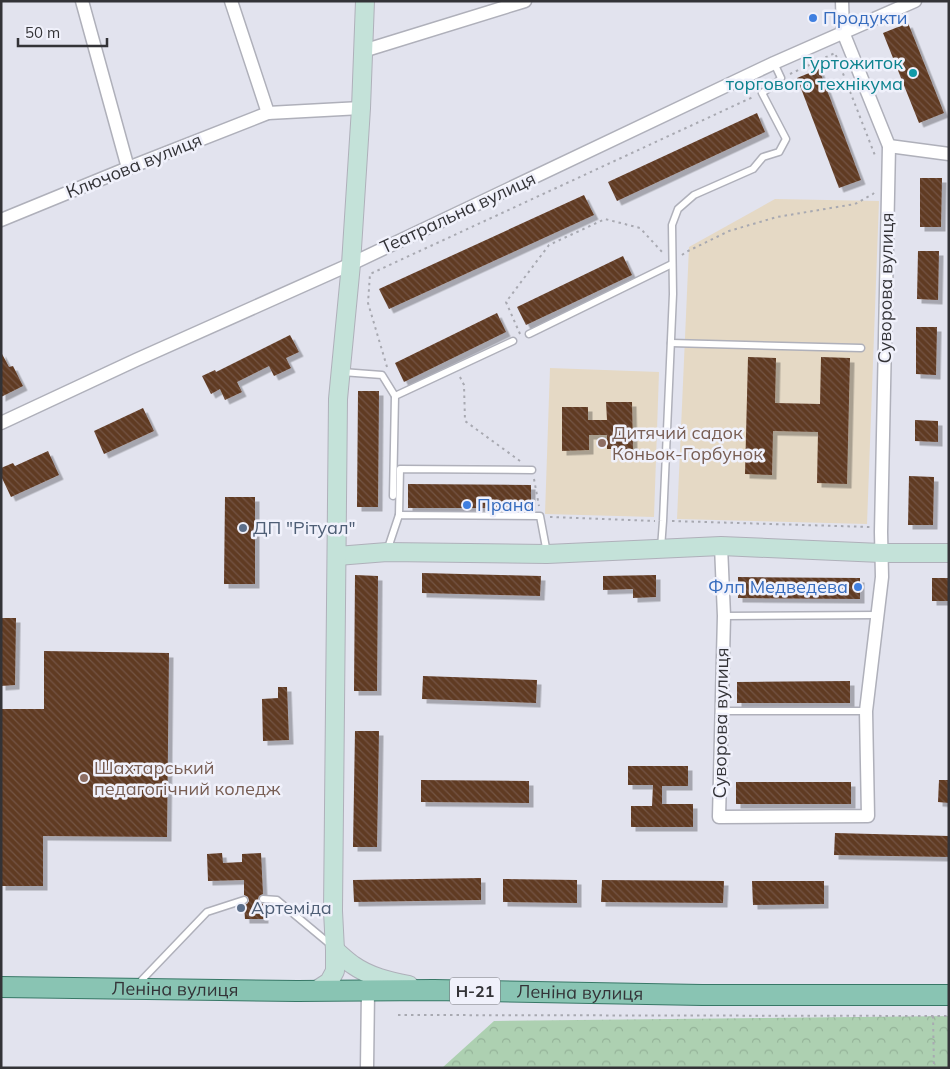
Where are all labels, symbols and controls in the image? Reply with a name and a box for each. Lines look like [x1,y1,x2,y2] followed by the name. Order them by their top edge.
[823,6,907,29] place label: Продукти
[807,12,819,24] marker: Продукти
[18,15,106,47] scale bar
[25,23,60,42] text: 50 m
[726,51,903,95] place label: Гуртожиток торгового технікума
[907,67,919,79] marker: Гуртожиток торгового технікума
[63,128,205,203] street label: Ключова вулиця
[376,166,539,259] street label: Театральна вулиця
[873,212,898,364] street label: Суворова вулиця
[612,421,763,465] place label: Дитячий садок Коньок-Горбунок
[596,437,608,449] marker: Дитячий садок Коньок-Горбунок
[477,493,534,516] place label: Прана
[461,499,473,511] marker: Прана
[253,516,356,539] place label: ДП "Рітуал"
[237,522,249,534] marker: ДП "Рітуал"
[708,575,848,598] place label: Флп Медведева
[852,581,864,593] marker: Флп Медведева
[708,647,733,799] street label: Суворова вулиця
[94,756,281,800] place label: Шахтарський педагогічний коледж
[78,772,90,784] marker: Шахтарський педагогічний коледж
[251,896,332,919] place label: Артеміда
[235,902,247,914] marker: Артеміда
[111,976,239,1001] street label: Леніна вулиця
[450,978,500,1004] road number: Н-21
[516,980,644,1005] street label: Леніна вулиця

